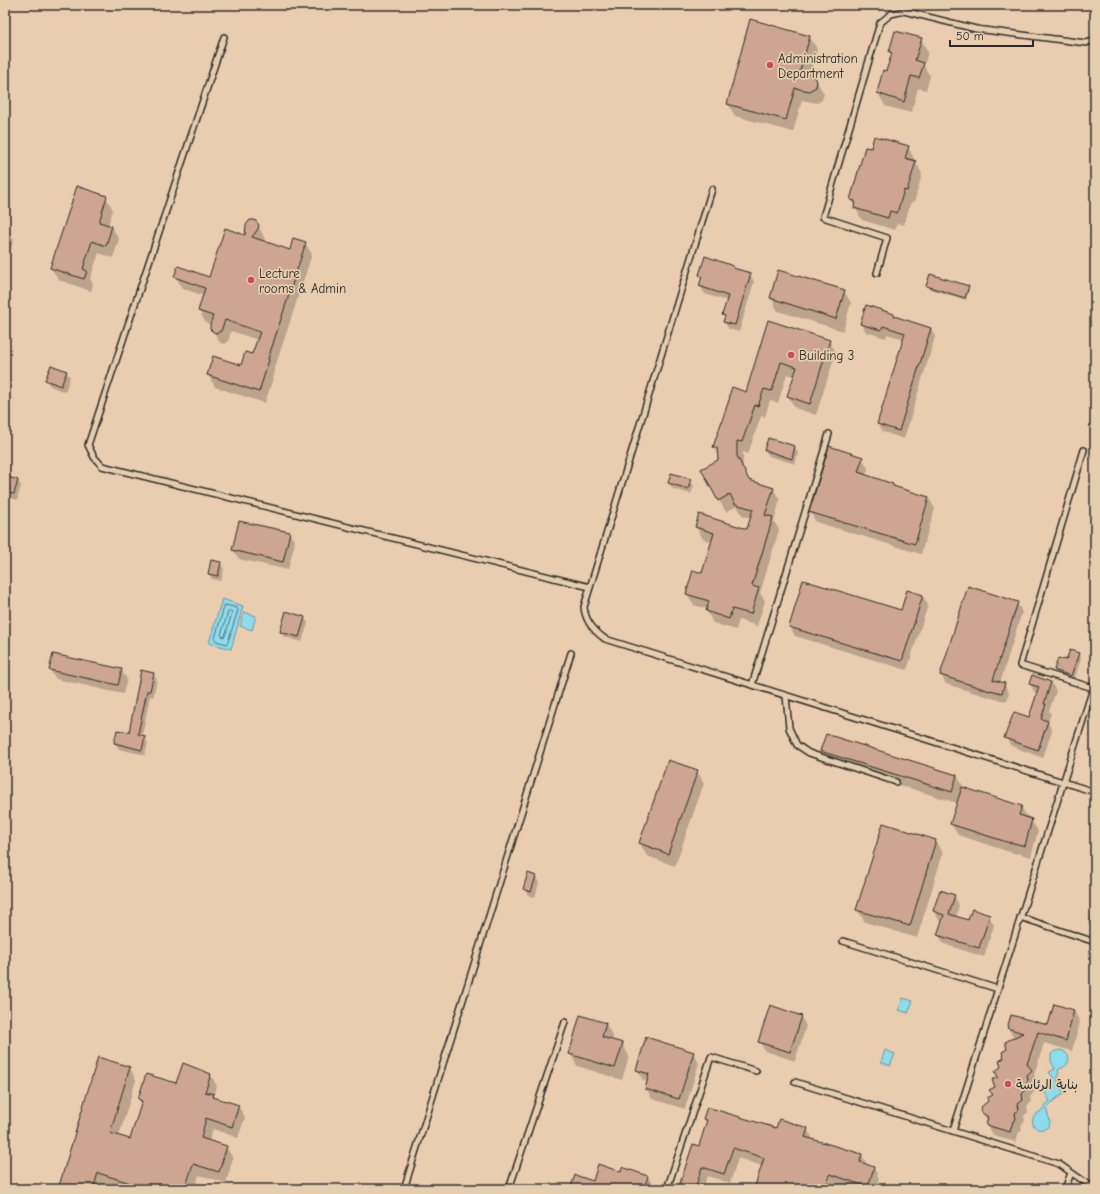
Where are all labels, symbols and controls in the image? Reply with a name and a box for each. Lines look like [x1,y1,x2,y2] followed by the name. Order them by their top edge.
[950,22,1033,48] scale bar
[956,29,984,43] text: 50 m
[778,51,858,81] place label: Administration Department
[765,60,775,70] marker: Administration Department
[259,266,346,296] place label: Lecture rooms & Admin
[246,275,256,285] marker: Lecture rooms & Admin
[799,348,854,363] place label: Building 3
[786,350,796,360] marker: Building 3
[1016,1077,1078,1093] place label: بناية الرئاسة
[1003,1079,1013,1089] marker: بناية الرئاسة

